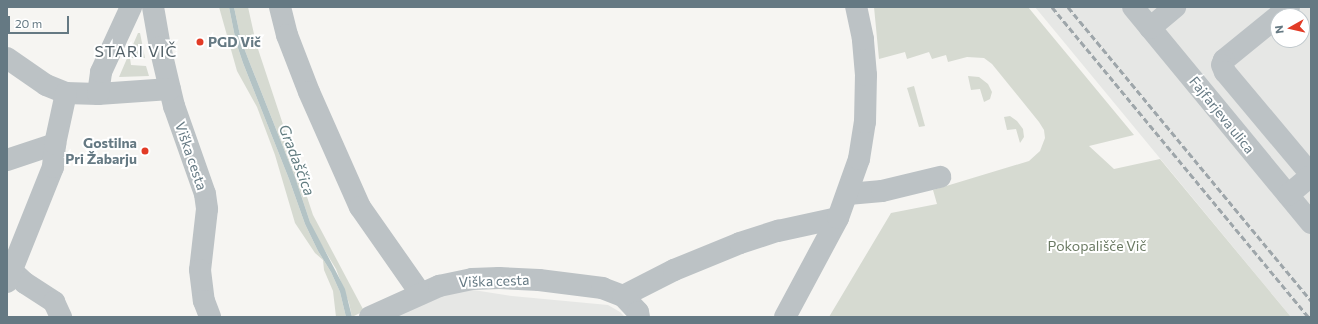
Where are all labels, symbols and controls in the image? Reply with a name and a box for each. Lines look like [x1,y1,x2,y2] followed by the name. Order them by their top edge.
[10,8,71,34] scale bar
[1270,8,1310,48] north arrow
[15,16,42,30] text: 20 m
[1272,25,1286,35] text: N
[208,34,261,50] place label: PGD Vič
[195,37,205,47] marker: PGD Vič
[95,41,177,61] district label: STARI VIČ
[1186,73,1258,157] street label: Fajfarjeva ulica
[172,120,210,192] street label: Viška cesta
[275,122,319,198] water label: Gradaščica
[65,135,137,168] place label: Gostilna Pri Žabarju
[140,146,150,156] marker: Gostilna Pri Žabarju
[1048,238,1146,254] park label: Pokopališče Vič
[458,271,530,291] street label: Viška cesta

